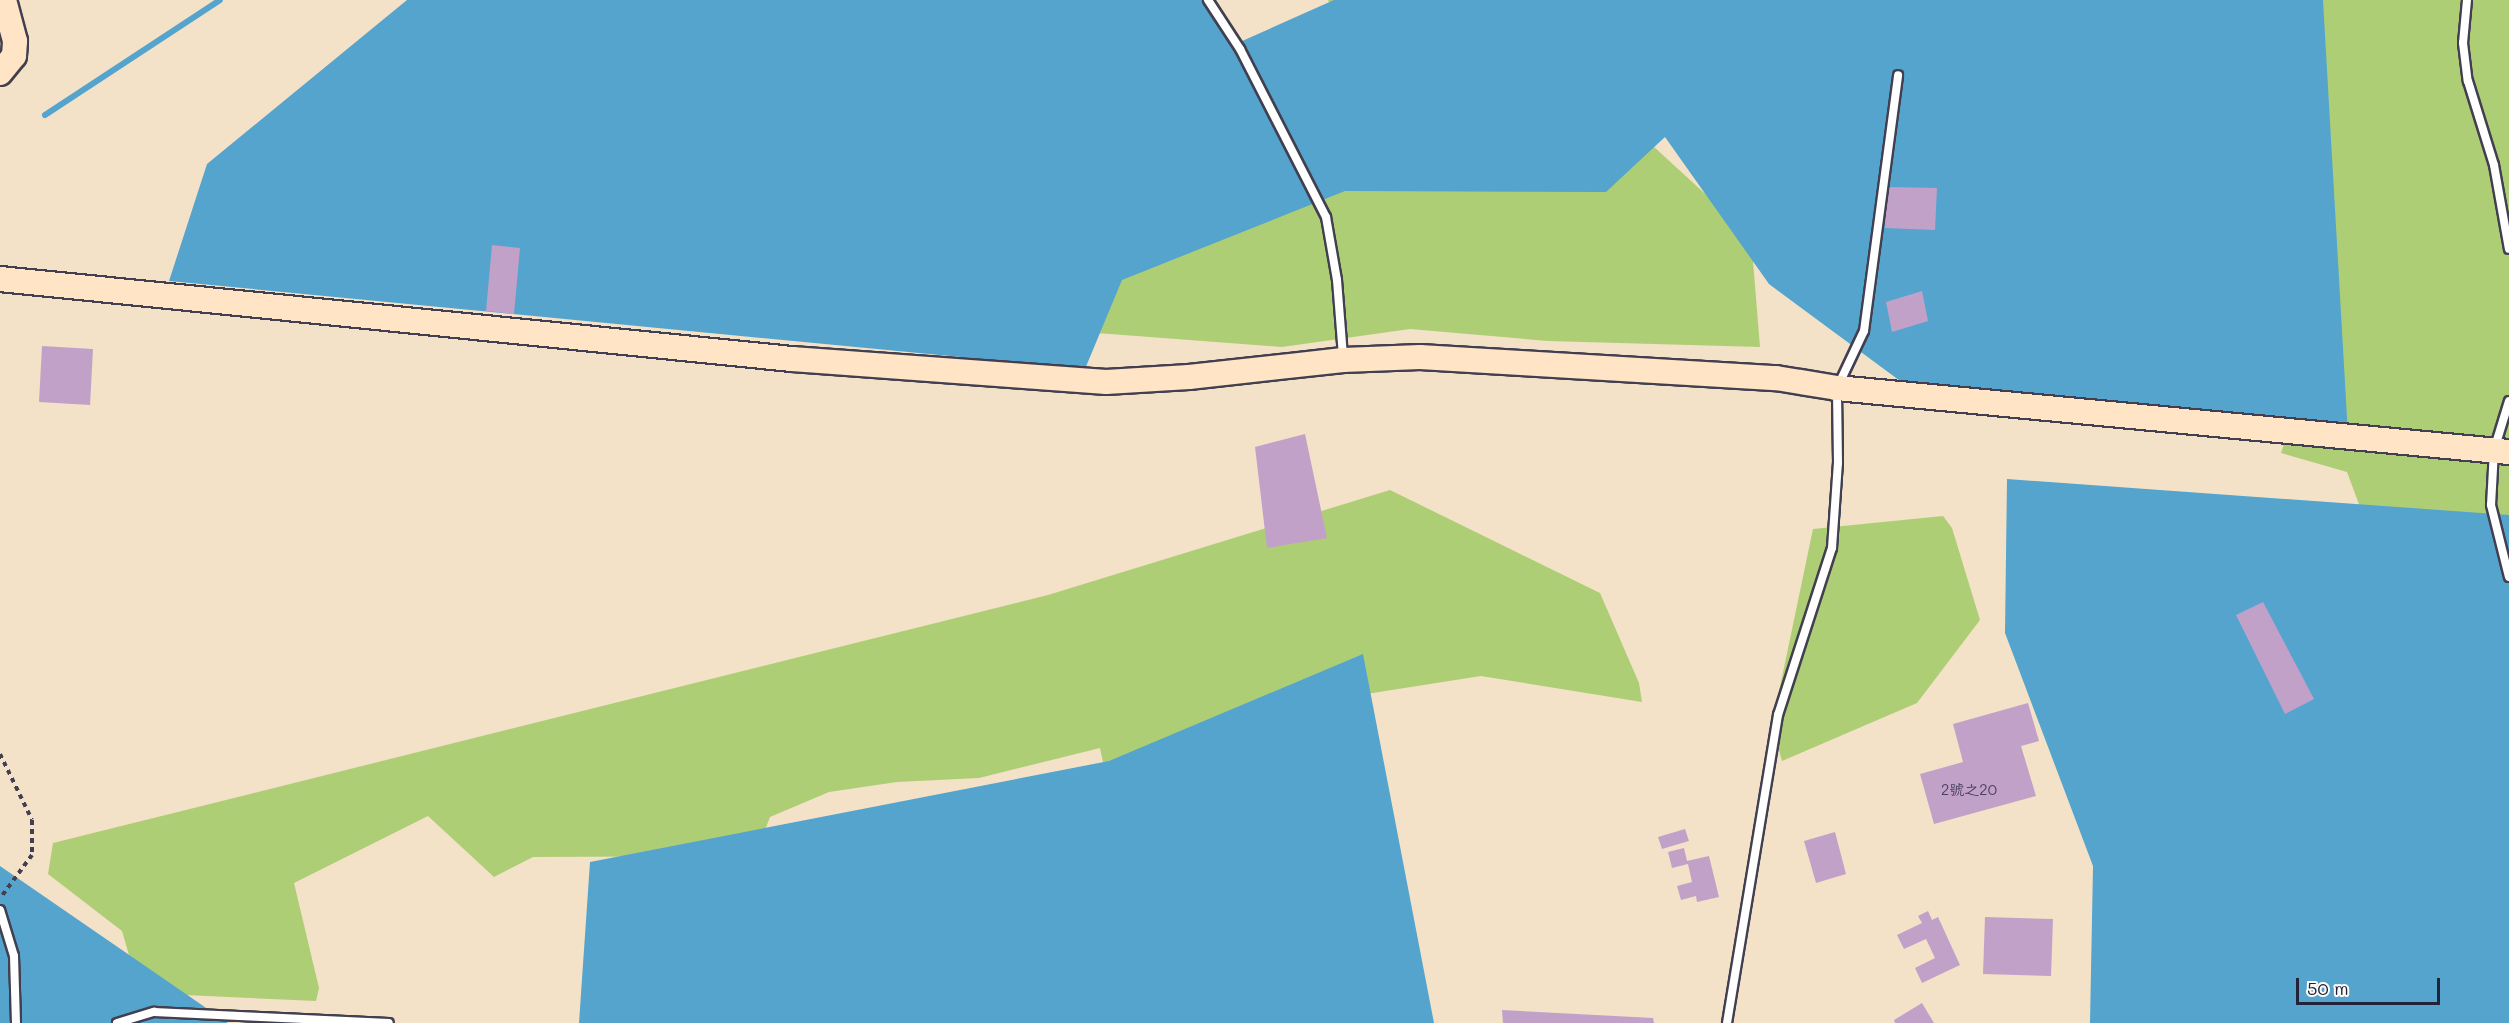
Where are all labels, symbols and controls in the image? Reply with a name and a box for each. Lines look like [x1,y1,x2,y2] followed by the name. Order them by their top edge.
[1941,781,1997,799] house number: 2號之20
[2299,966,2443,1004] scale bar
[2307,976,2349,1000] text: 50 m

